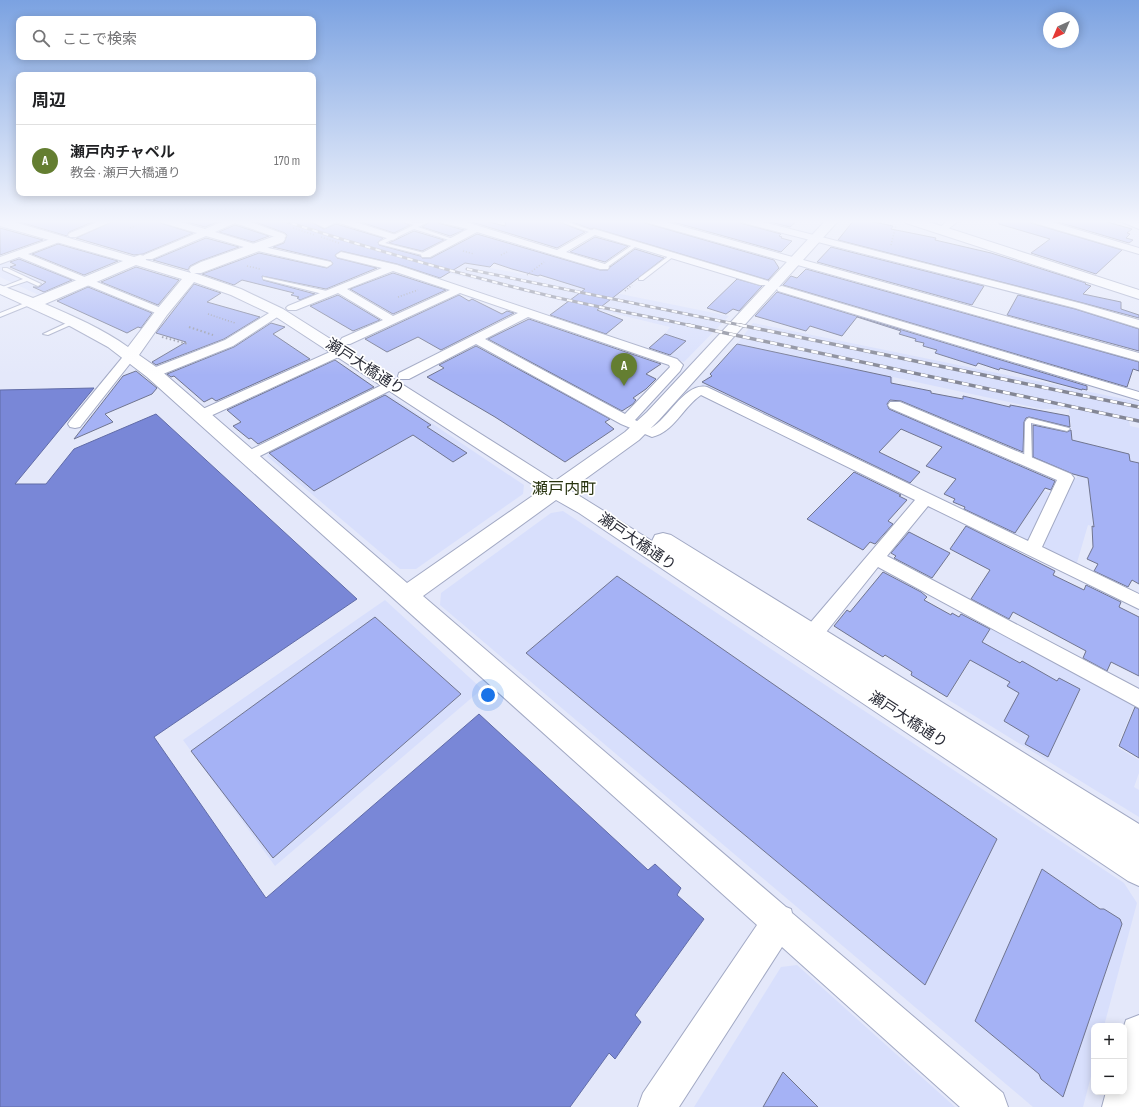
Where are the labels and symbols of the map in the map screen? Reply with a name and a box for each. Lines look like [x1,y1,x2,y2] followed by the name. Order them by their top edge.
[1043,12,1079,48] north arrow
[322,335,408,399] street label: 瀬戸大橋通り
[611,353,637,386] pin: A
[532,480,596,499] district label: 瀬戸内町
[594,509,680,575] street label: 瀬戸大橋通り
[478,685,498,705] your location
[865,688,951,752] street label: 瀬戸大橋通り

